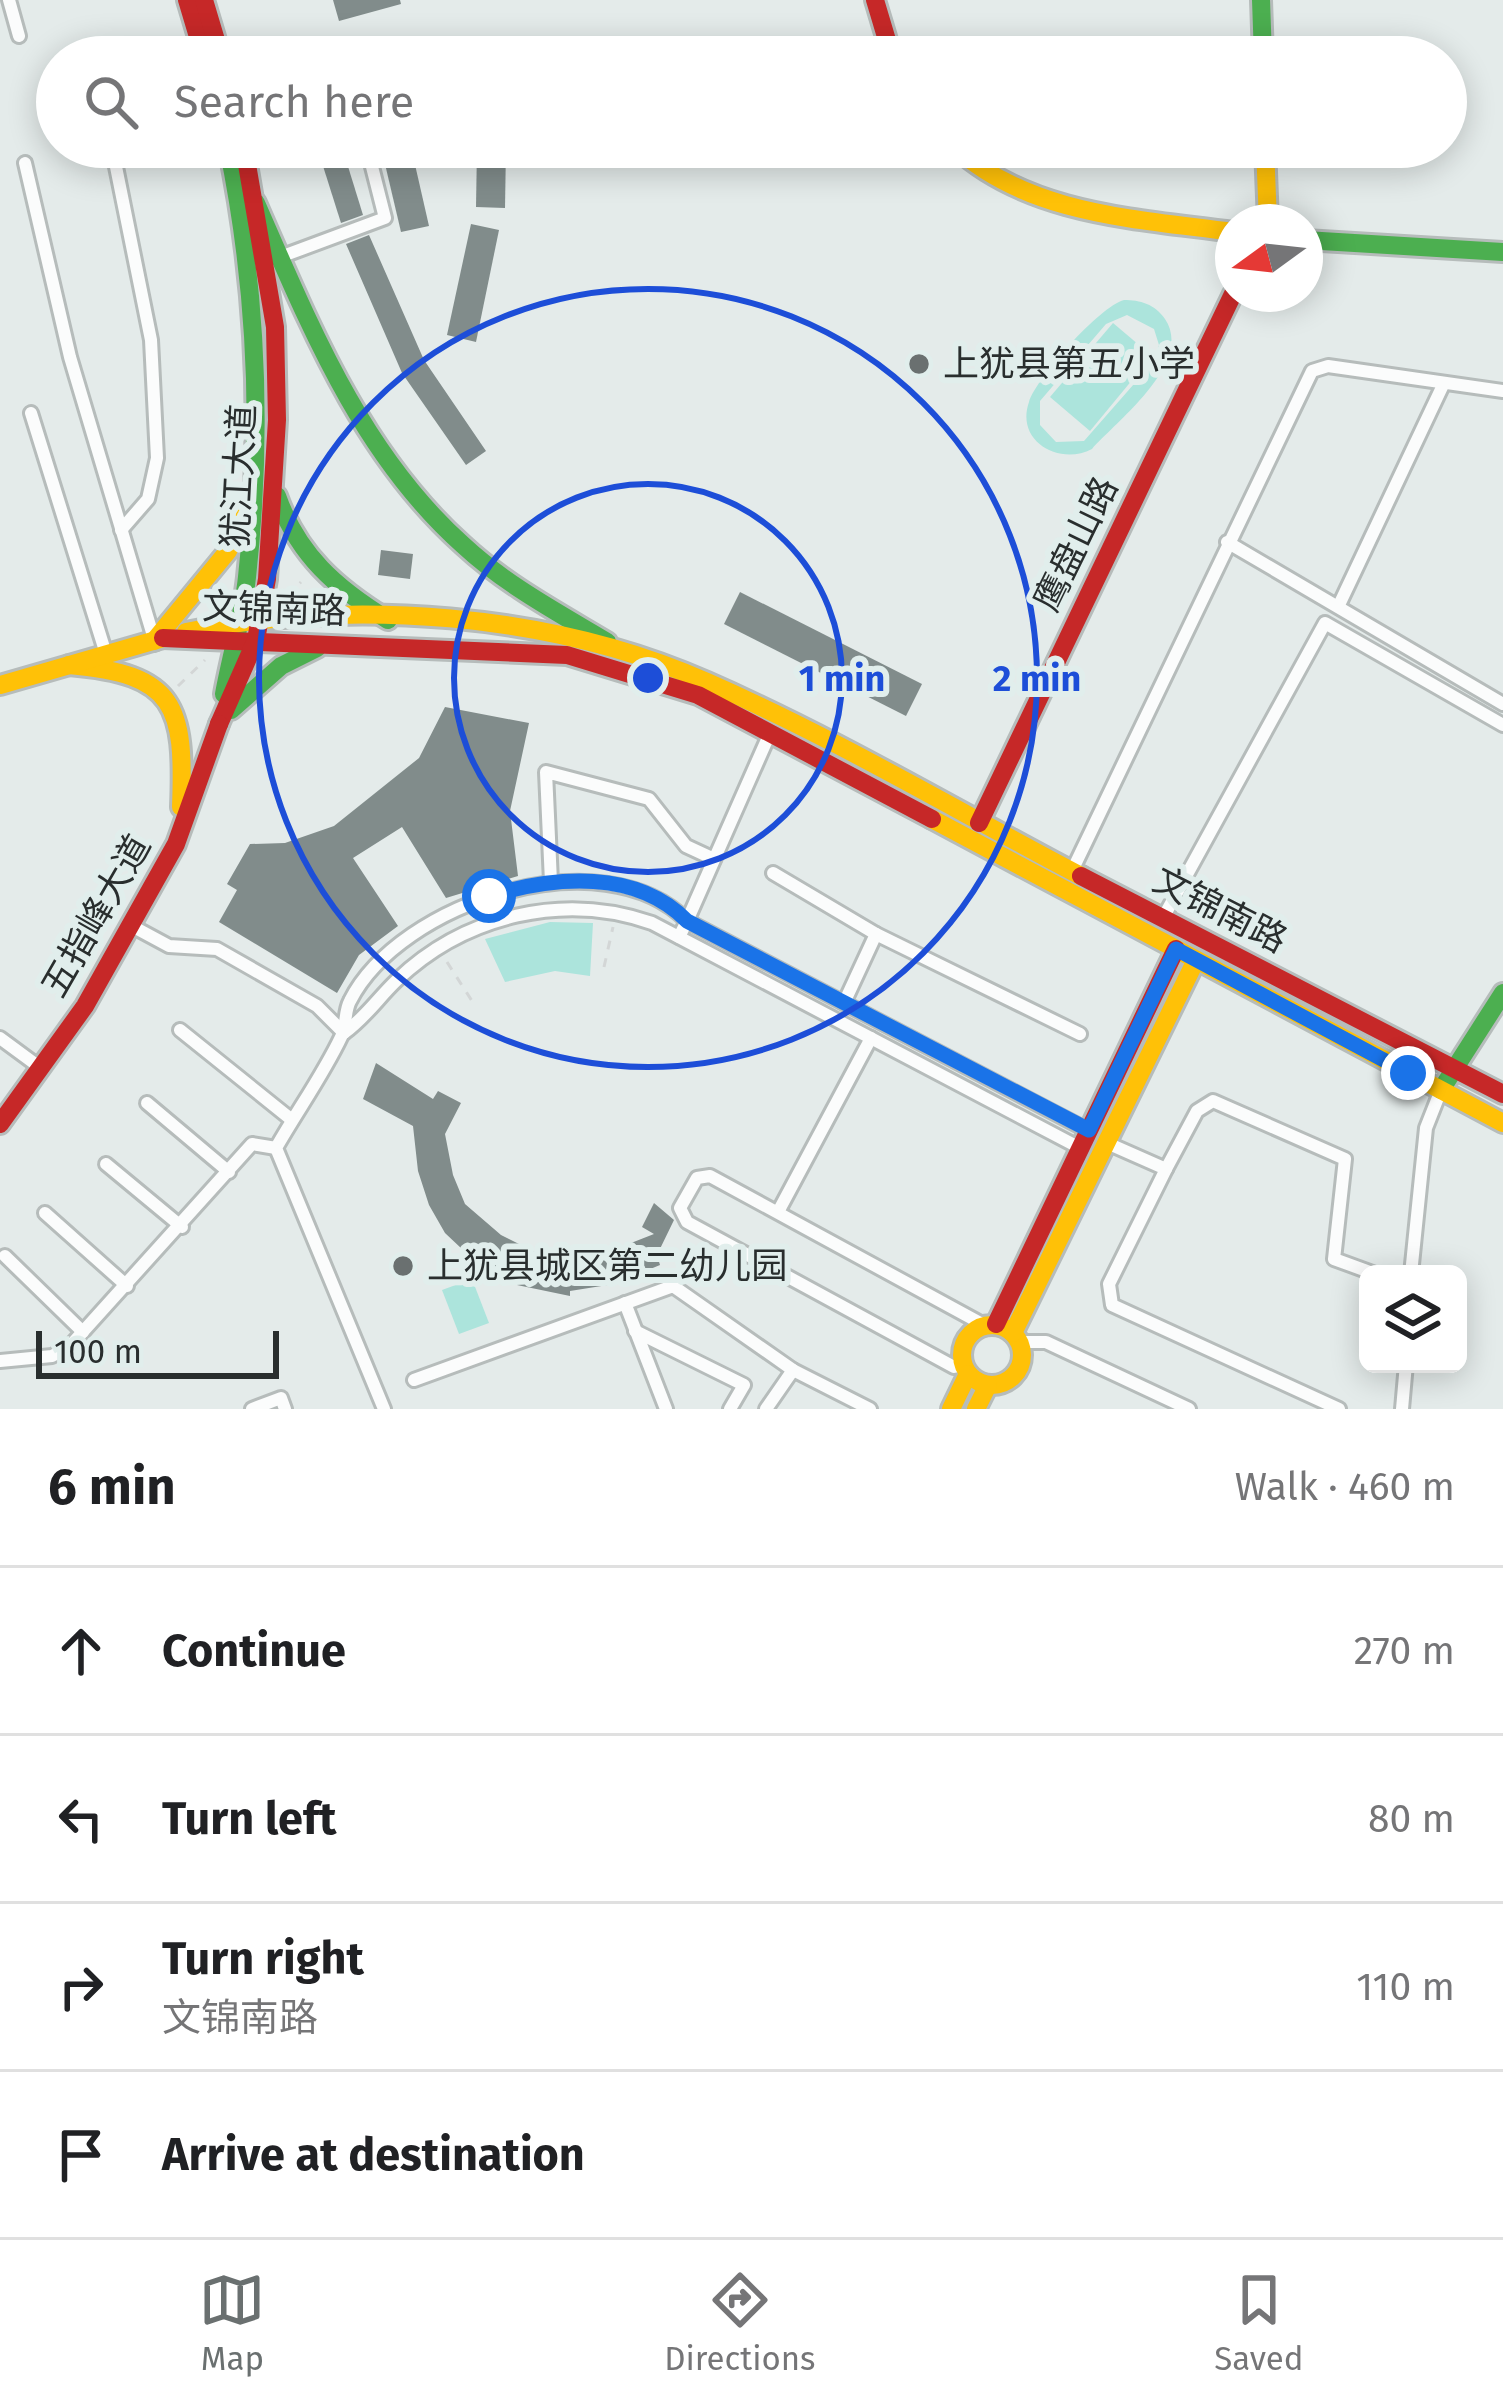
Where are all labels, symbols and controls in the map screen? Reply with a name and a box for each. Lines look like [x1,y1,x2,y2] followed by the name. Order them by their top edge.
[36,36,1467,168] search box
[78,69,144,135] icon: search
[174,75,414,129] text: Search here
[1215,204,1323,312] north arrow
[943,342,1195,386] place label: 上犹县第五小学
[906,351,932,377] marker: 上犹县第五小学
[213,403,265,549] street label: 犹江大道
[1025,470,1127,618] street label: 鹰盘山路
[201,585,347,633] street label: 文锦南路
[627,657,669,699] centre of rings
[799,657,885,701] text: 1 min
[993,657,1081,701] text: 2 min
[32,827,160,1005] street label: 五指峰大道
[1146,858,1294,962] street label: 文锦南路
[462,869,516,923] route start
[1381,1046,1435,1100] route end
[427,1244,787,1288] place label: 上犹县城区第二幼儿园
[390,1253,416,1279] marker: 上犹县城区第二幼儿园
[1359,1265,1467,1373] map controls
[1359,1265,1467,1373] button: layers
[36,1325,279,1378] scale bar
[54,1332,142,1372] text: 100 m
[48,1456,176,1518] text: 6 min
[1235,1464,1455,1510] text: Walk · 460 m
[48,1618,114,1684] icon: ahead
[162,1624,346,1678] text: Continue
[1354,1628,1455,1674] text: 270 m
[48,1786,114,1852] icon: left
[162,1792,336,1846] text: Turn left
[1368,1796,1455,1842] text: 80 m
[162,1932,364,1986] text: Turn right
[48,1954,114,2020] icon: right
[1356,1964,1455,2010] text: 110 m
[162,1995,318,2041] text: 文锦南路
[48,2122,114,2188] icon: arrive
[162,2128,585,2182] text: Arrive at destination
[199,2267,265,2379] tab: Map
[664,2267,816,2379] tab: Directions
[1214,2267,1304,2379] tab: Saved

